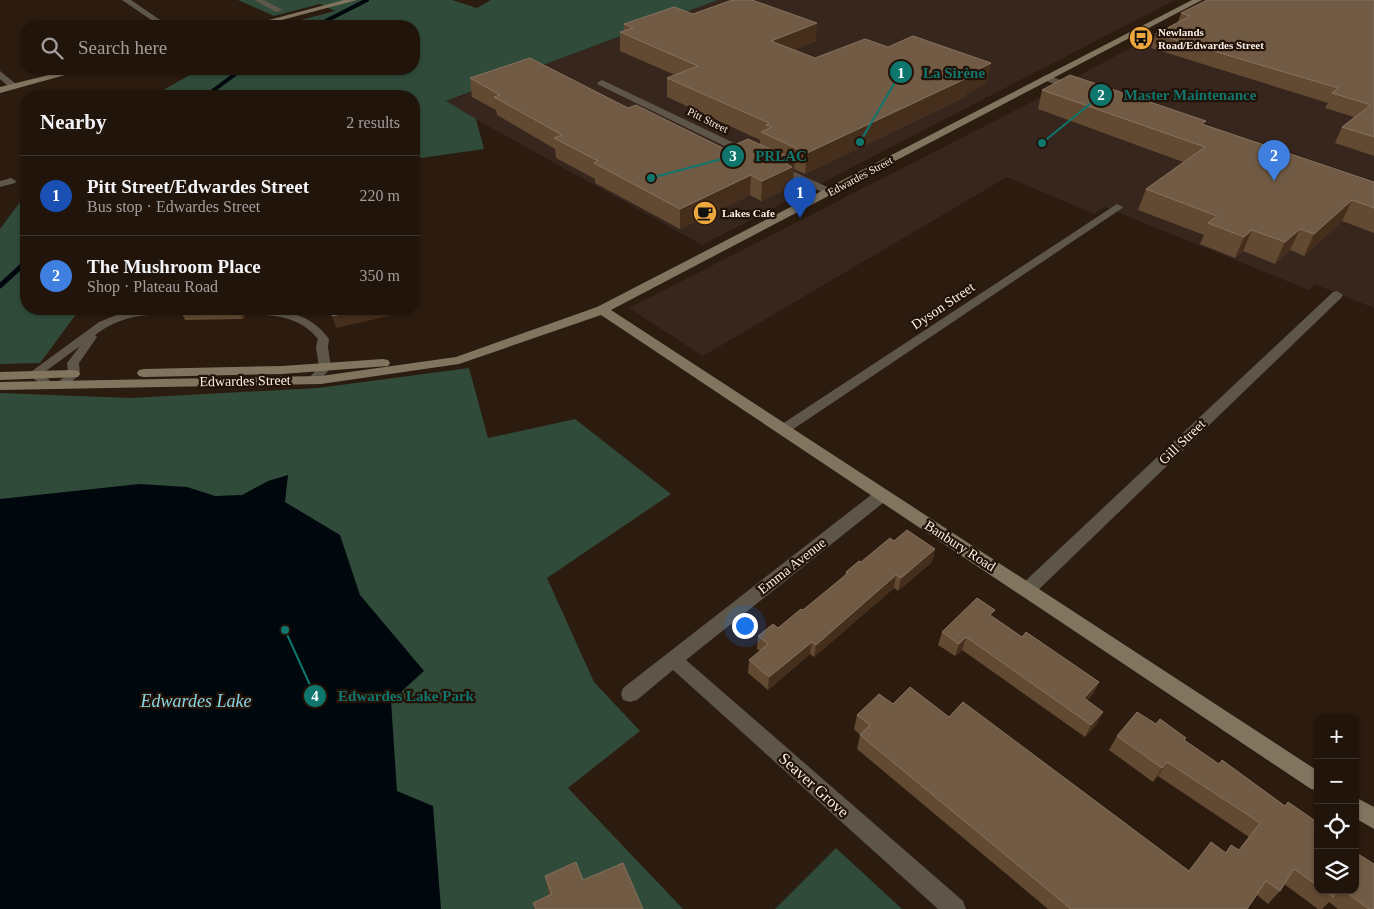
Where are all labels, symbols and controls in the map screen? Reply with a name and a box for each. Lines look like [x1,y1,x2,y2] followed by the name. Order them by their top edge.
[20,20,420,75] search box
[1128,25,1154,51] bus stop icon: Newlands Road/Edwardes Street
[1158,26,1264,51] place label: Newlands Road/Edwardes Street
[38,34,66,62] icon: search
[78,37,167,58] text: Search here
[888,57,995,87] callout: La Sirène
[897,65,905,81] text: 1
[923,65,985,81] text: La Sirène
[1088,80,1266,110] callout: Master Maintenance
[1097,87,1105,103] text: 2
[1124,87,1257,103] text: Master Maintenance
[686,105,730,135] street label: Pitt Street
[40,110,107,134] text: Nearby
[346,114,400,131] text: 2 results
[1258,140,1290,181] pin: 2
[720,141,817,171] callout: PRLAC
[729,148,737,164] text: 3
[755,148,807,164] text: PRLAC
[825,154,895,198] street label: Edwardes Street
[87,176,309,197] text: Pitt Street/Edwardes Street
[784,177,816,218] pin: 1
[52,187,60,204] text: 1
[360,187,400,204] text: 220 m
[87,198,260,215] text: Bus stop · Edwardes Street
[692,200,718,226] cafe icon: Lakes Cafe
[722,207,775,219] place label: Lakes Cafe
[87,256,261,277] text: The Mushroom Place
[52,267,60,284] text: 2
[360,267,400,284] text: 350 m
[87,278,218,295] text: Shop · Plateau Road
[909,279,977,333] street label: Dyson Street
[199,373,291,389] street label: Edwardes Street
[1156,416,1208,468] street label: Gill Street
[922,518,998,574] street label: Banbury Road
[755,535,829,597] street label: Emma Avenue
[732,613,758,639] your location
[303,681,484,711] callout: Edwardes Lake Park
[311,688,319,704] text: 4
[338,688,475,704] text: Edwardes Lake Park
[140,691,251,711] water label: Edwardes Lake
[1314,714,1359,894] map controls
[1314,714,1359,759] button: +
[776,749,852,821] street label: Seaver Grove
[1314,759,1359,804] button: −
[1314,804,1359,849] button: locate
[1314,849,1359,894] button: layers

